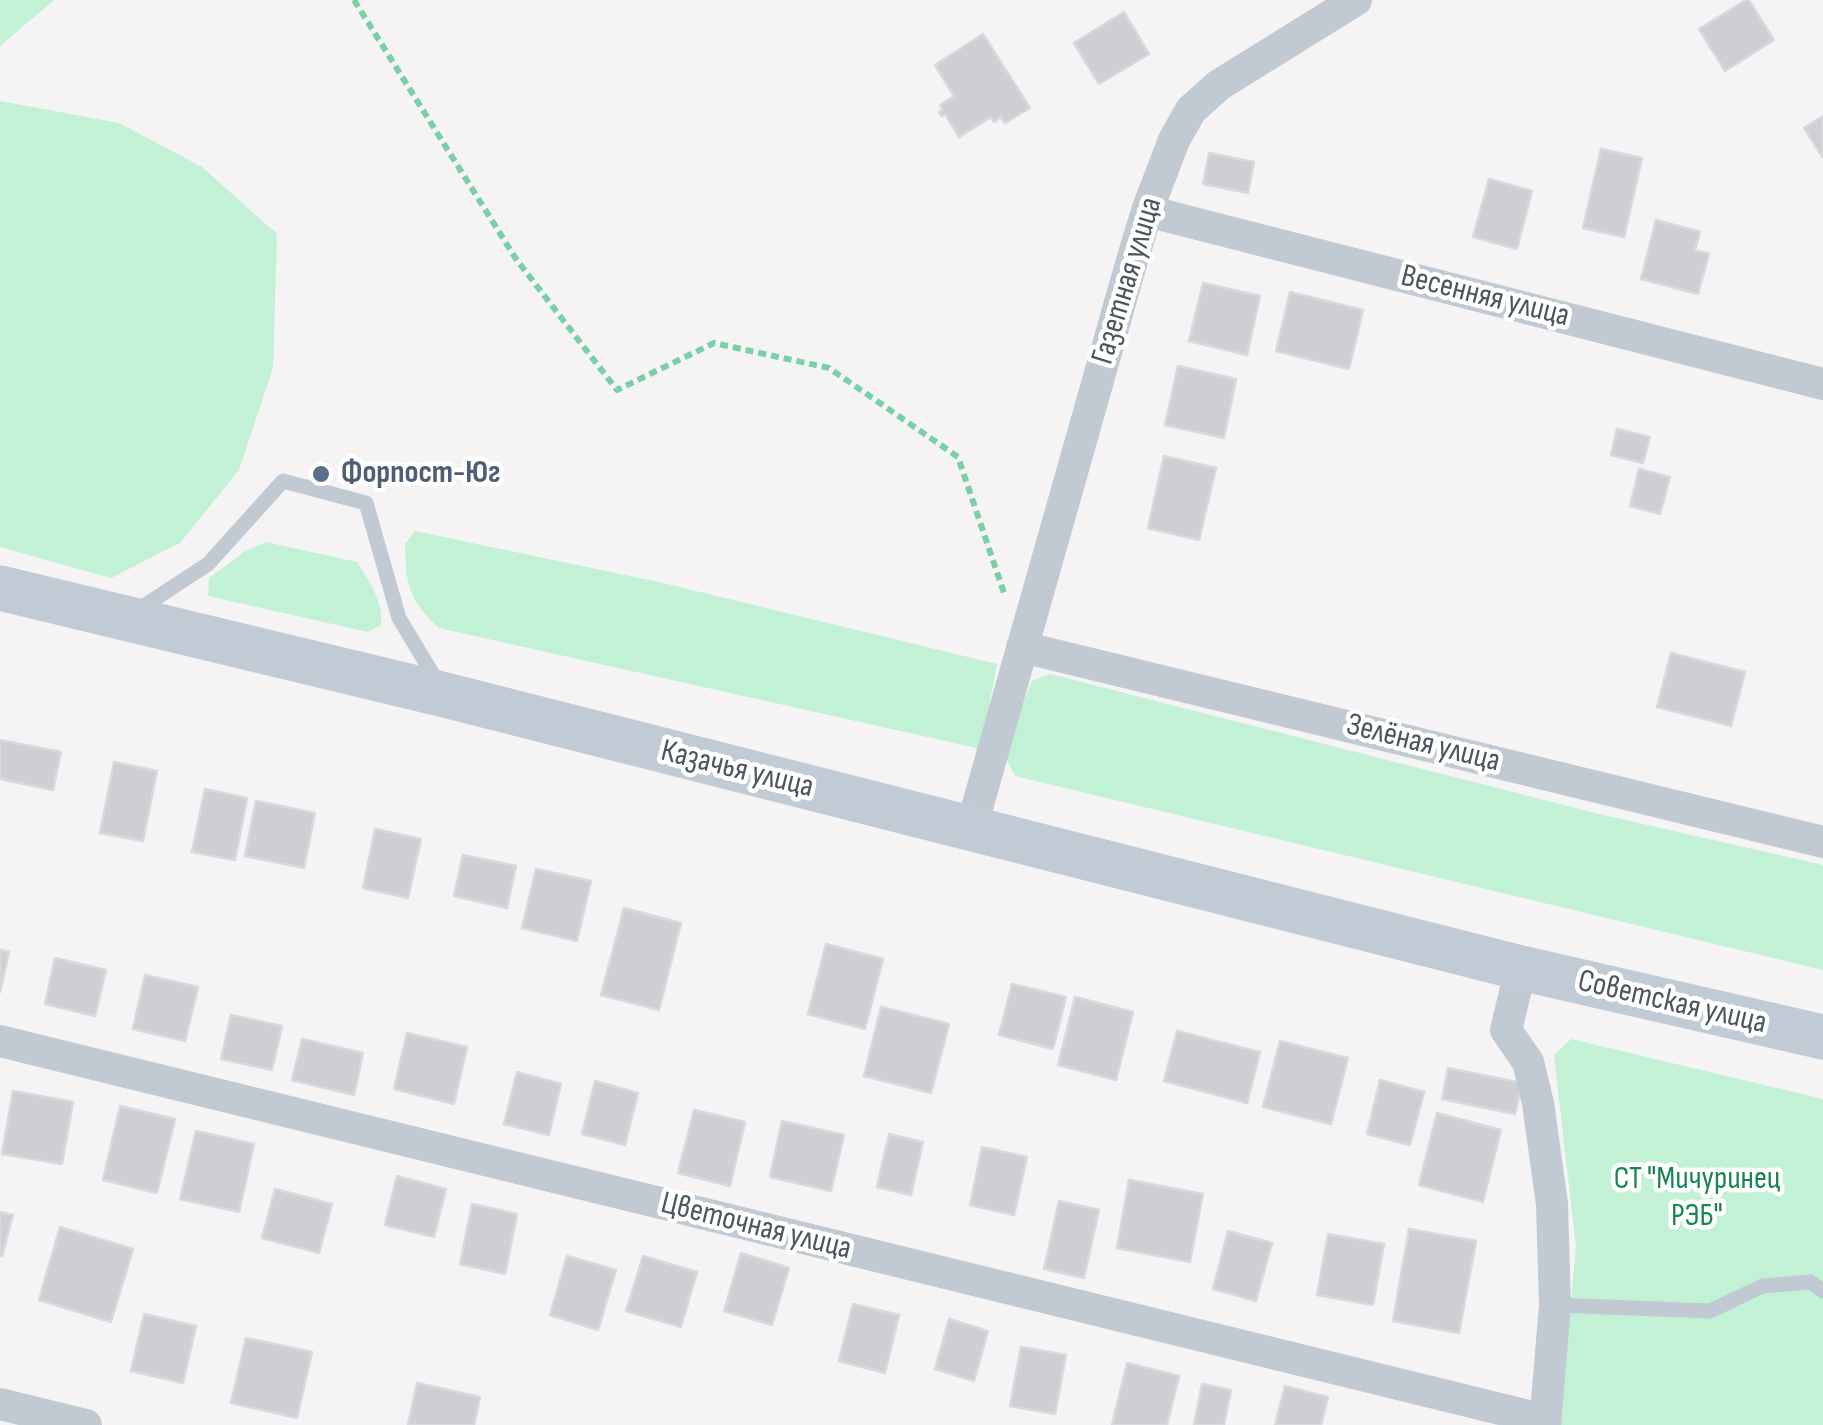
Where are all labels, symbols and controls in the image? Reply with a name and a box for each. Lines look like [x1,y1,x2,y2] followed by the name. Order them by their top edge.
[1084,193,1172,369] street label: Газетная улица
[1397,258,1573,336] street label: Весенняя улица
[341,455,501,493] place label: Форпост-Юг
[310,463,332,485] marker: Форпост-Юг
[1342,706,1504,782] street label: Зелёная улица
[657,733,817,807] street label: Казачья улица
[1574,963,1770,1043] street label: Советская улица
[1614,1161,1780,1236] park label: СТ "Мичуринец РЭБ"
[657,1185,855,1269] street label: Цветочная улица

